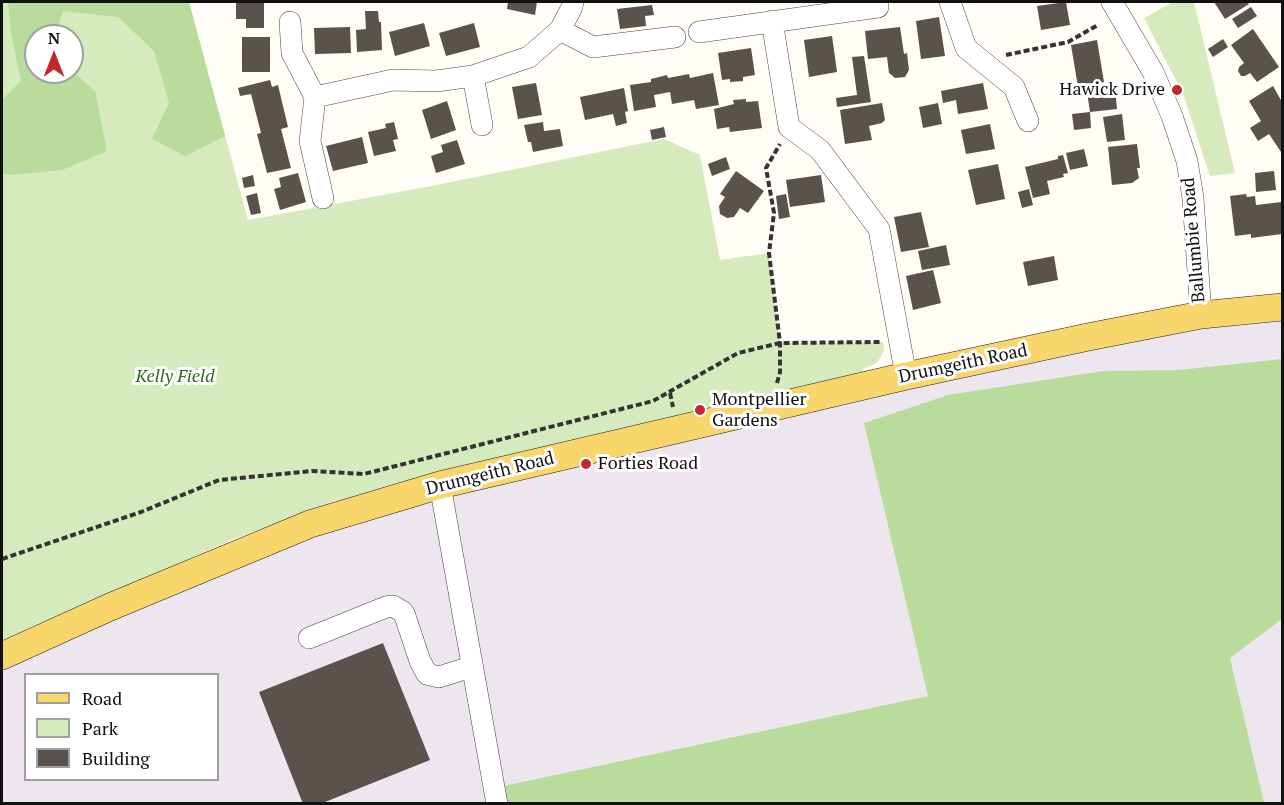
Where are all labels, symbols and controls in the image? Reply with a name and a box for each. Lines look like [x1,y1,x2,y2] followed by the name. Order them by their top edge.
[24,24,84,84] north arrow
[48,27,60,49] text: N
[1059,79,1165,101] place label: Hawick Drive
[1170,83,1184,97] marker: Hawick Drive
[1178,176,1210,304] street label: Ballumbie Road
[897,340,1029,388] street label: Drumgeith Road
[135,366,215,388] park label: Kelly Field
[712,389,806,432] place label: Montpellier Gardens
[693,403,707,417] marker: Montpellier Gardens
[424,448,556,500] street label: Drumgeith Road
[598,453,698,475] place label: Forties Road
[579,457,593,471] marker: Forties Road
[24,673,219,781] legend
[82,686,122,710] text: Road
[82,716,118,740] text: Park
[82,746,150,770] text: Building

